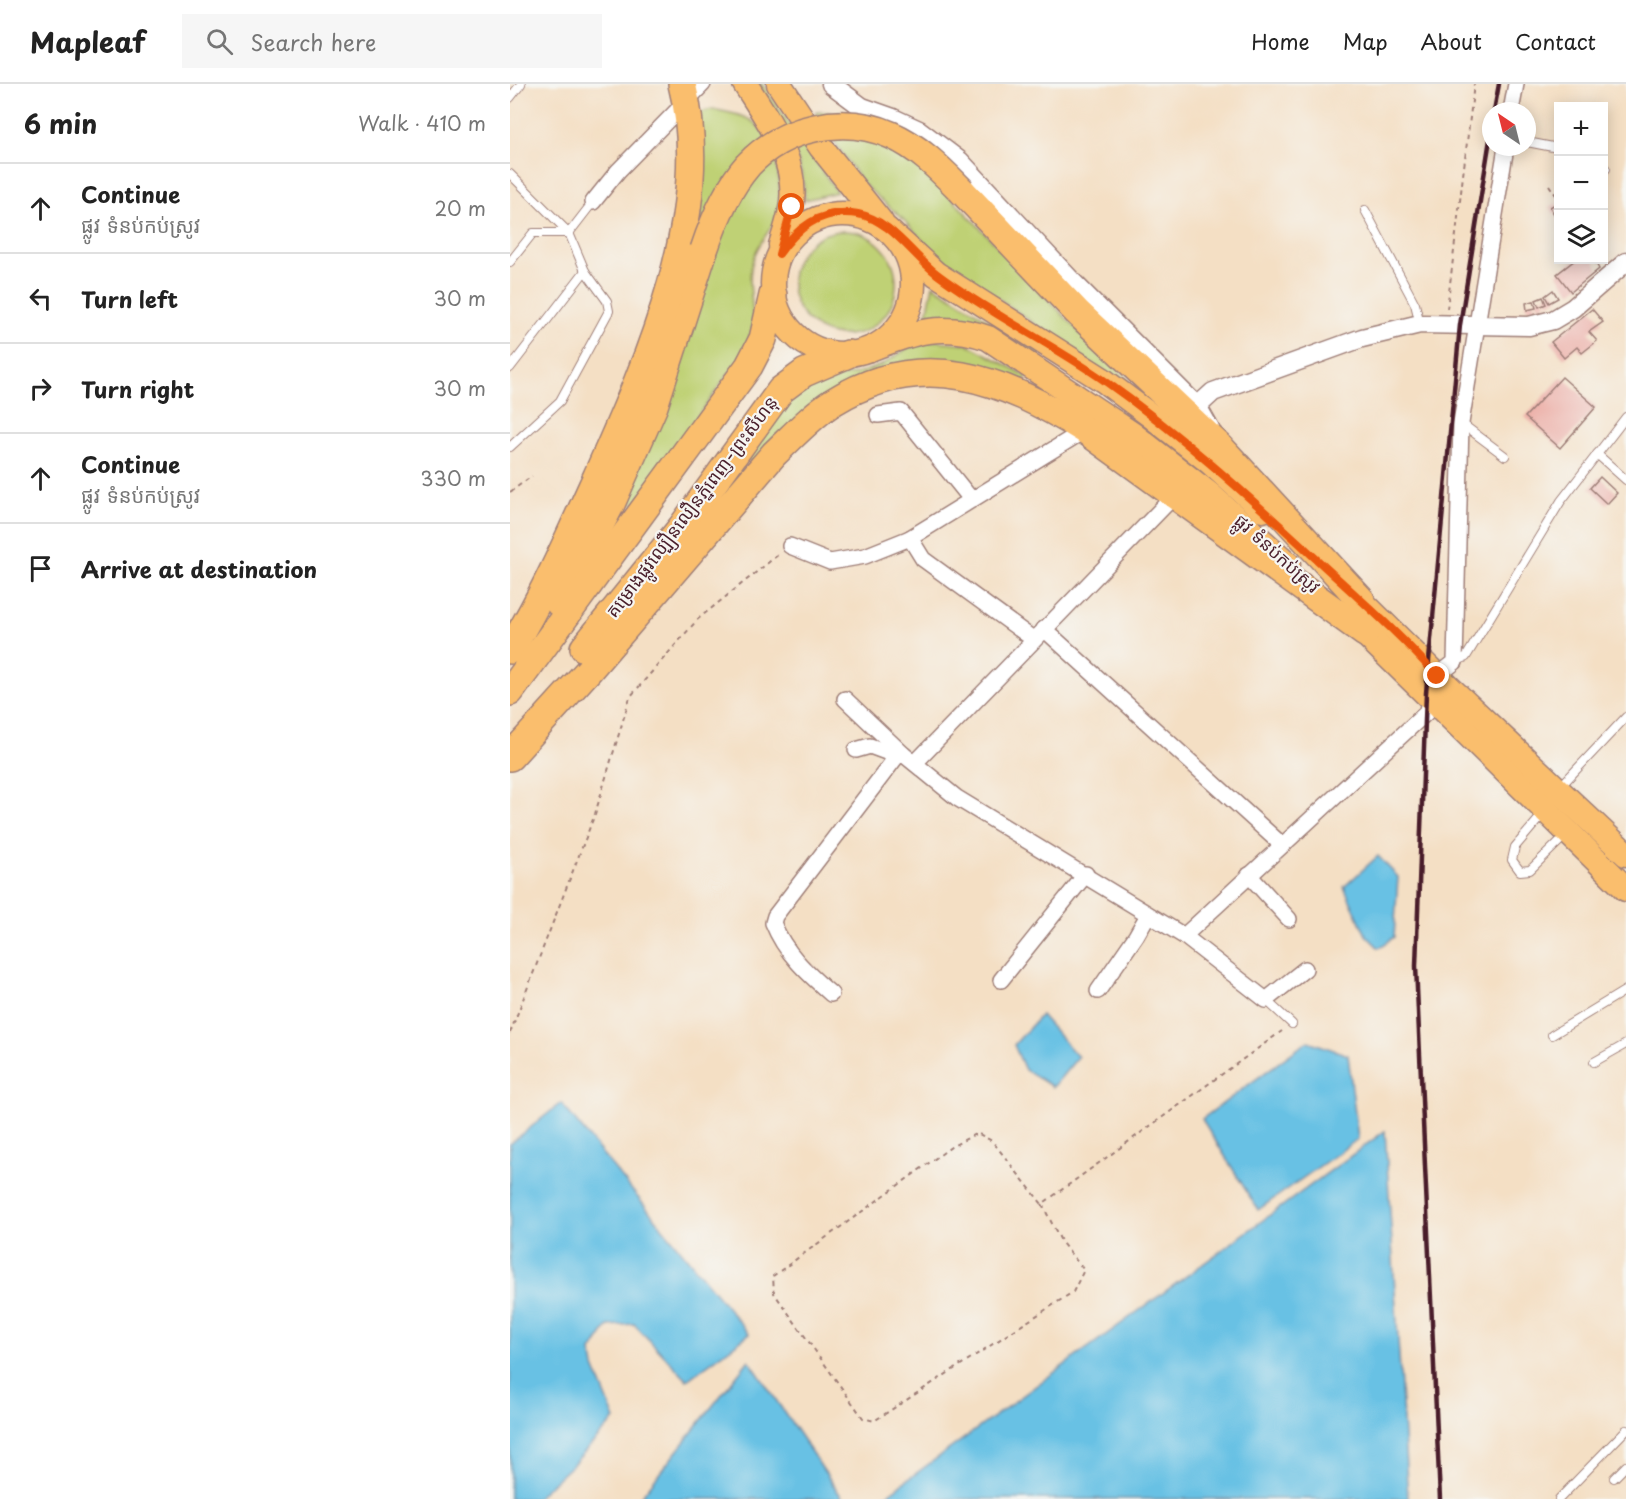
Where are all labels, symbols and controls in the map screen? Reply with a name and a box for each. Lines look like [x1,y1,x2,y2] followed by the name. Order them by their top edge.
[182,14,602,68] search box
[30,20,146,63] text: Mapleaf
[203,25,236,58] icon: search
[251,25,376,58] text: Search here
[1251,25,1310,57] text: Home
[1343,25,1388,57] text: Map
[1421,25,1482,57] text: About
[1515,25,1596,57] text: Contact
[1482,102,1536,156] north arrow
[1554,102,1608,264] map controls
[1554,102,1608,156] button: +
[24,104,97,143] text: 6 min
[358,108,486,138] text: Walk · 410 m
[1554,156,1608,210] button: −
[81,177,180,210] text: Continue
[24,192,57,225] icon: ahead
[434,193,486,223] text: 20 m
[778,193,804,219] route start
[81,210,200,240] text: ផ្លូវ ទំនប់កប់ស្រូវ
[1554,210,1608,264] button: layers
[24,282,57,315] icon: left
[81,282,178,315] text: Turn left
[433,283,486,313] text: 30 m
[24,372,57,405] icon: right
[81,372,194,405] text: Turn right
[433,373,486,403] text: 30 m
[598,389,787,625] street label: គម្រោងផ្លូវល្បឿនលឿនភ្នំពេញ-ព្រះសីហនុ
[81,447,180,480] text: Continue
[24,462,57,495] icon: ahead
[420,463,486,493] text: 330 m
[81,480,200,510] text: ផ្លូវ ទំនប់កប់ស្រូវ
[1226,507,1327,602] street label: ផ្លូវ ទំនប់កប់ស្រូវ
[24,552,57,585] icon: arrive
[81,552,317,585] text: Arrive at destination
[1423,662,1449,688] route end

